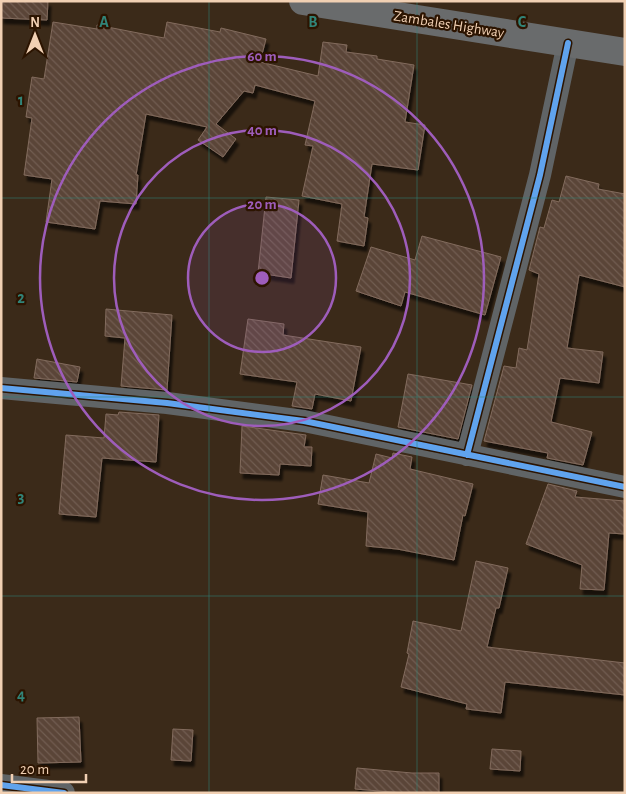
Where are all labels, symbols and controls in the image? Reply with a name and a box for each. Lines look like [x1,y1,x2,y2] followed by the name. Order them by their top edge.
[393,8,506,41] street label: Zambales Highway
[10,10,60,60] north arrow
[99,14,109,30] text: A
[308,14,318,30] text: B
[518,14,527,30] text: C
[30,16,40,30] text: N
[247,49,277,64] text: 60 m
[18,92,24,108] text: 1
[247,123,277,138] text: 40 m
[247,197,277,212] text: 20 m
[253,269,271,287] centre of rings
[17,290,25,306] text: 2
[18,489,25,505] text: 3
[17,687,25,703] text: 4
[12,752,86,784] scale bar
[20,762,49,777] text: 20 m

